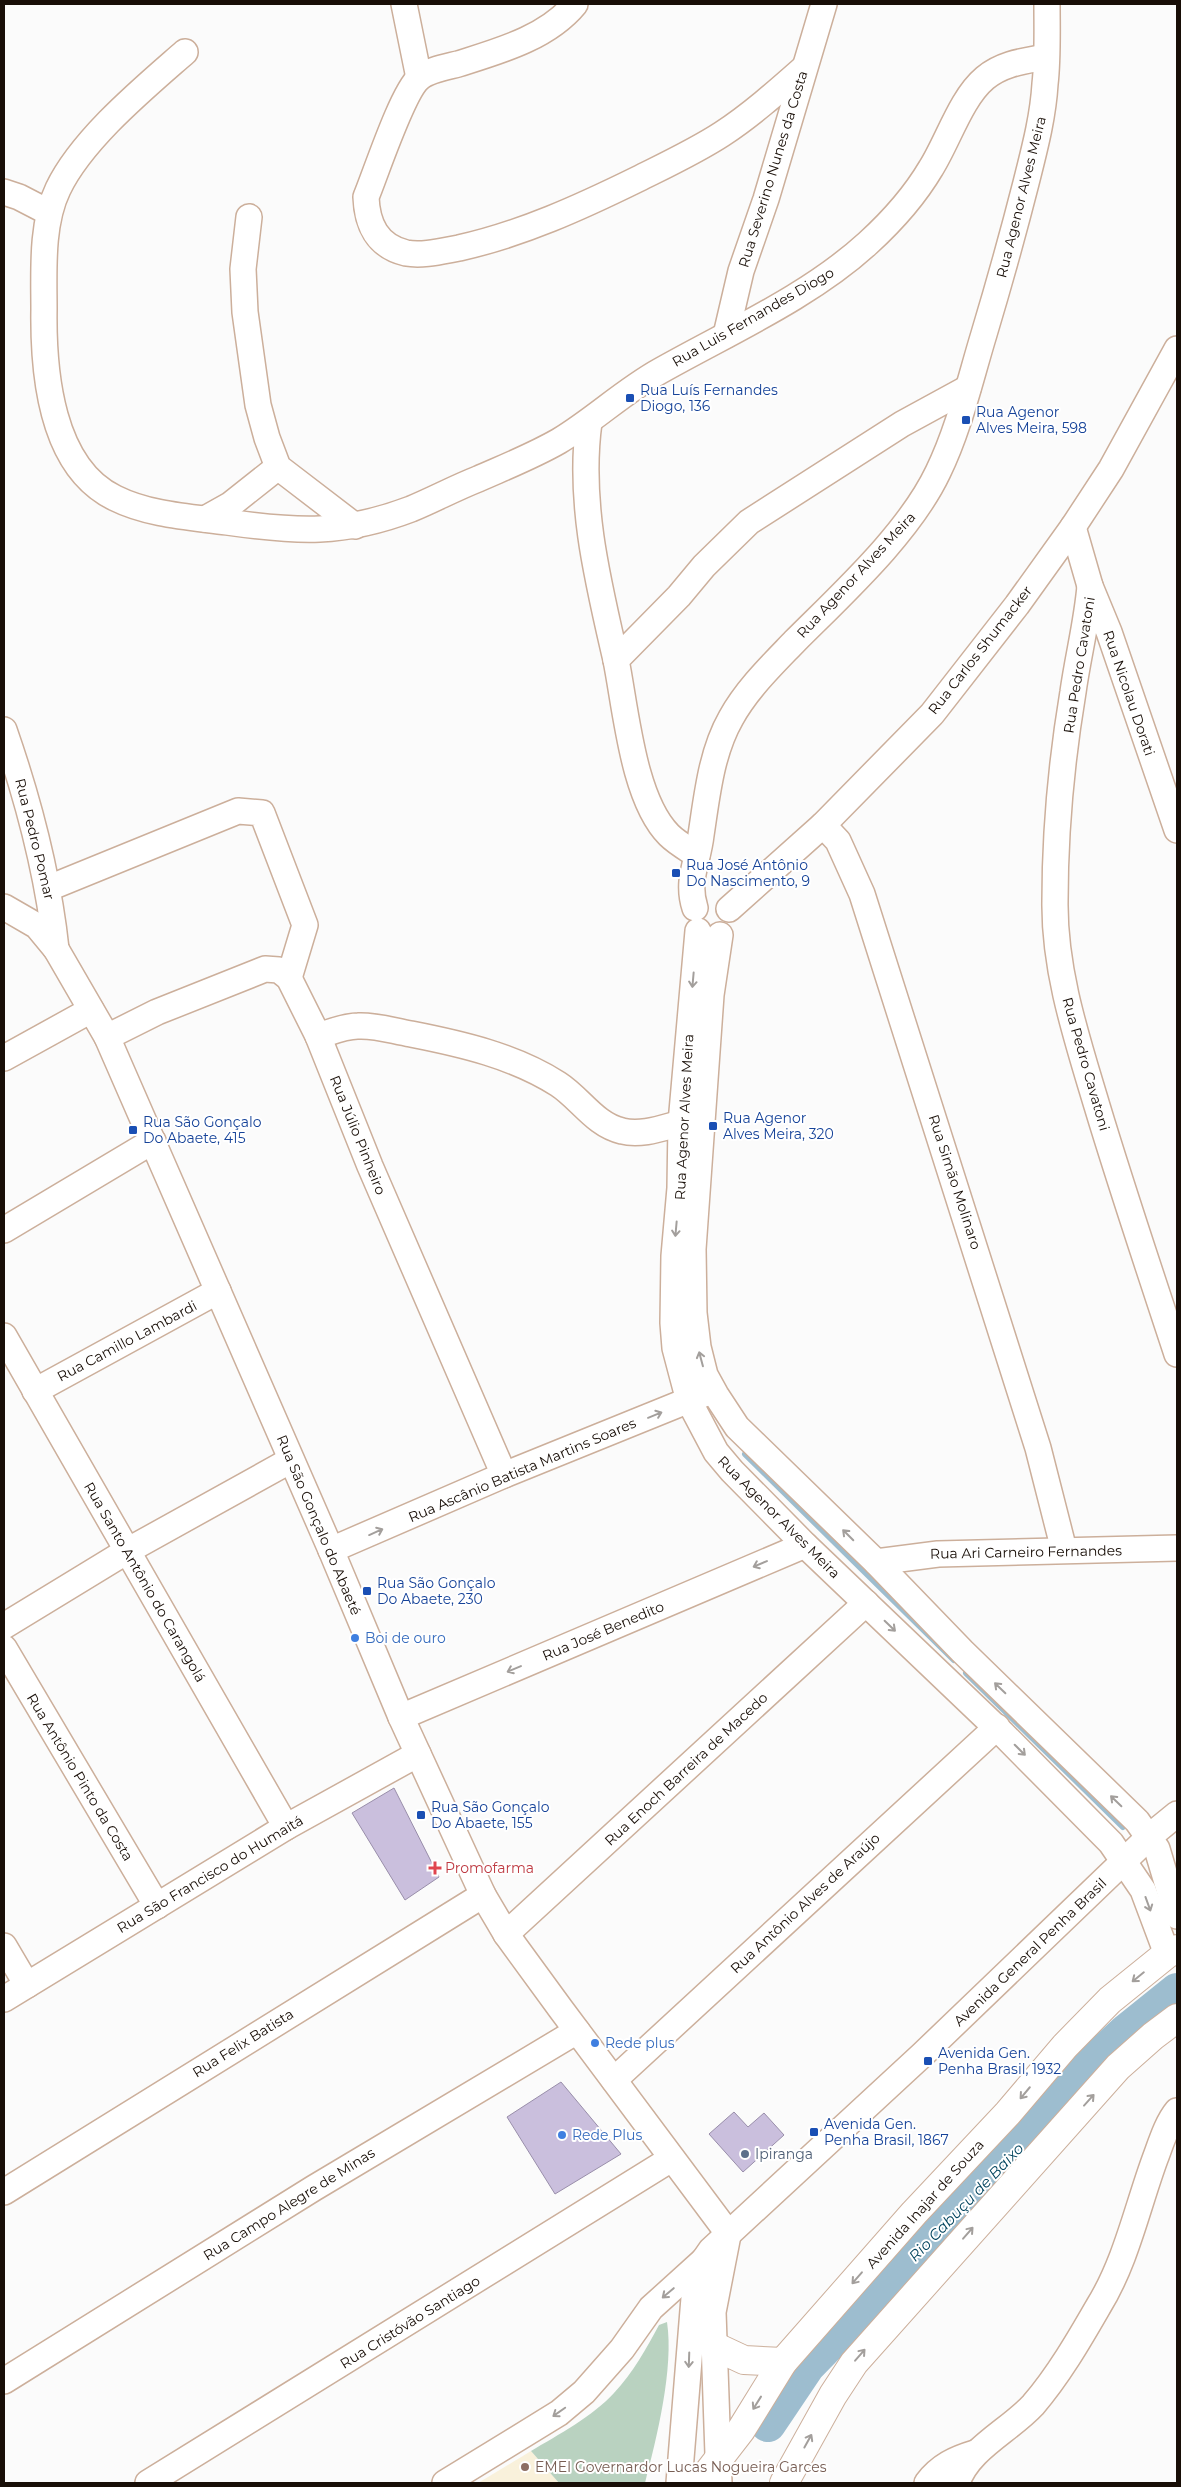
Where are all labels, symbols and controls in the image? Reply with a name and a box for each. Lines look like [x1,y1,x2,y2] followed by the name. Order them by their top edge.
[734,68,812,270] street label: Rua Severino Nunes da Costa
[992,114,1050,280] street label: Rua Agenor Alves Meira
[669,263,837,371] street label: Rua Luis Fernandes Diogo
[640,381,778,415] place label: Rua Luís Fernandes Diogo, 136
[624,392,636,404] marker: Rua Luís Fernandes Diogo, 136
[976,403,1087,437] place label: Rua Agenor Alves Meira, 598
[960,414,972,426] marker: Rua Agenor Alves Meira, 598
[793,508,919,642] street label: Rua Agenor Alves Meira
[924,582,1036,718] street label: Rua Carlos Shumacker
[1059,595,1099,735] street label: Rua Pedro Cavatoni
[1099,628,1159,758] street label: Rua Nicolau Dorati
[11,776,59,902] street label: Rua Pedro Pomar
[686,856,810,890] place label: Rua José Antônio Do Nascimento, 9
[670,867,682,879] marker: Rua José Antônio Do Nascimento, 9
[688,972,697,988] one-way arrow
[1058,995,1114,1133] street label: Rua Pedro Cavatoni
[671,1034,697,1200] street label: Rua Agenor Alves Meira
[326,1073,390,1197] street label: Rua Júlio Pinheiro
[723,1109,834,1143] place label: Rua Agenor Alves Meira, 320
[925,1112,985,1252] street label: Rua Simão Molinaro
[143,1113,262,1147] place label: Rua São Gonçalo Do Abaete, 415
[707,1120,719,1132] marker: Rua Agenor Alves Meira, 320
[127,1124,139,1136] marker: Rua São Gonçalo Do Abaete, 415
[671,1221,681,1237] one-way arrow
[54,1296,200,1386] street label: Rua Camillo Lambardi
[696,1351,705,1367] one-way arrow
[647,1410,662,1419] one-way arrow
[405,1414,639,1526] street label: Rua Ascânio Batista Martins Soares
[273,1432,365,1618] street label: Rua São Gonçalo do Abaeté
[714,1452,844,1582] street label: Rua Agenor Alves Meira
[80,1479,210,1685] street label: Rua Santo Antônio do Carangolá
[368,1527,383,1536] one-way arrow
[842,1529,855,1541] one-way arrow
[930,1541,1122,1563] street label: Rua Ari Carneiro Fernandes
[753,1560,768,1570] one-way arrow
[377,1574,496,1608] place label: Rua São Gonçalo Do Abaete, 230
[361,1585,373,1597] marker: Rua São Gonçalo Do Abaete, 230
[539,1597,667,1665] street label: Rua José Benedito
[884,1620,896,1632] one-way arrow
[365,1629,446,1647] place label: Boi de ouro
[349,1632,361,1644] marker: Boi de ouro
[507,1664,522,1674] one-way arrow
[993,1682,1006,1694] one-way arrow
[601,1688,772,1849] street label: Rua Enoch Barreira de Macedo
[23,1690,137,1864] street label: Rua Antônio Pinto da Costa
[1014,1744,1026,1756] one-way arrow
[1110,1795,1122,1807] one-way arrow
[431,1798,550,1832] place label: Rua São Gonçalo Do Abaete, 155
[415,1809,427,1821] marker: Rua São Gonçalo Do Abaete, 155
[114,1811,306,1937] street label: Rua São Francisco do Humaitá
[726,1829,884,1977] street label: Rua Antônio Alves de Araújo
[445,1859,534,1877] place label: Promofarma
[429,1862,441,1874] marker: Promofarma
[950,1874,1110,2030] street label: Avenida General Penha Brasil
[1144,1895,1153,1911] one-way arrow
[1132,1972,1145,1983] one-way arrow
[189,2005,297,2081] street label: Rua Felix Batista
[605,2034,675,2052] place label: Rede plus
[589,2037,601,2049] marker: Rede plus
[938,2044,1061,2078] place label: Avenida Gen. Penha Brasil, 1932
[922,2055,934,2067] marker: Avenida Gen. Penha Brasil, 1932
[1019,2087,1030,2100] one-way arrow
[1083,2093,1095,2106] one-way arrow
[824,2115,949,2149] place label: Avenida Gen. Penha Brasil, 1867
[572,2126,642,2144] place label: Rede Plus
[808,2126,820,2138] marker: Avenida Gen. Penha Brasil, 1867
[556,2129,568,2141] marker: Rede Plus
[862,2136,988,2272] street label: Avenida Inajar de Souza
[905,2139,1027,2265] water label: Rio Cabuçu de Baixo
[200,2144,378,2264] street label: Rua Campo Alegre de Minas
[755,2145,813,2163] place label: Ipiranga
[739,2148,751,2160] marker: Ipiranga
[962,2227,973,2240] one-way arrow
[337,2271,484,2373] street label: Rua Cristóvão Santiago
[851,2272,863,2285] one-way arrow
[662,2288,675,2299] one-way arrow
[855,2349,866,2362] one-way arrow
[684,2352,694,2368] one-way arrow
[752,2396,762,2410] one-way arrow
[552,2407,566,2417] one-way arrow
[803,2434,813,2448] one-way arrow
[535,2458,827,2476] place label: EMEI Governardor Lucas Nogueira Garces
[519,2461,531,2473] marker: EMEI Governardor Lucas Nogueira Garces

